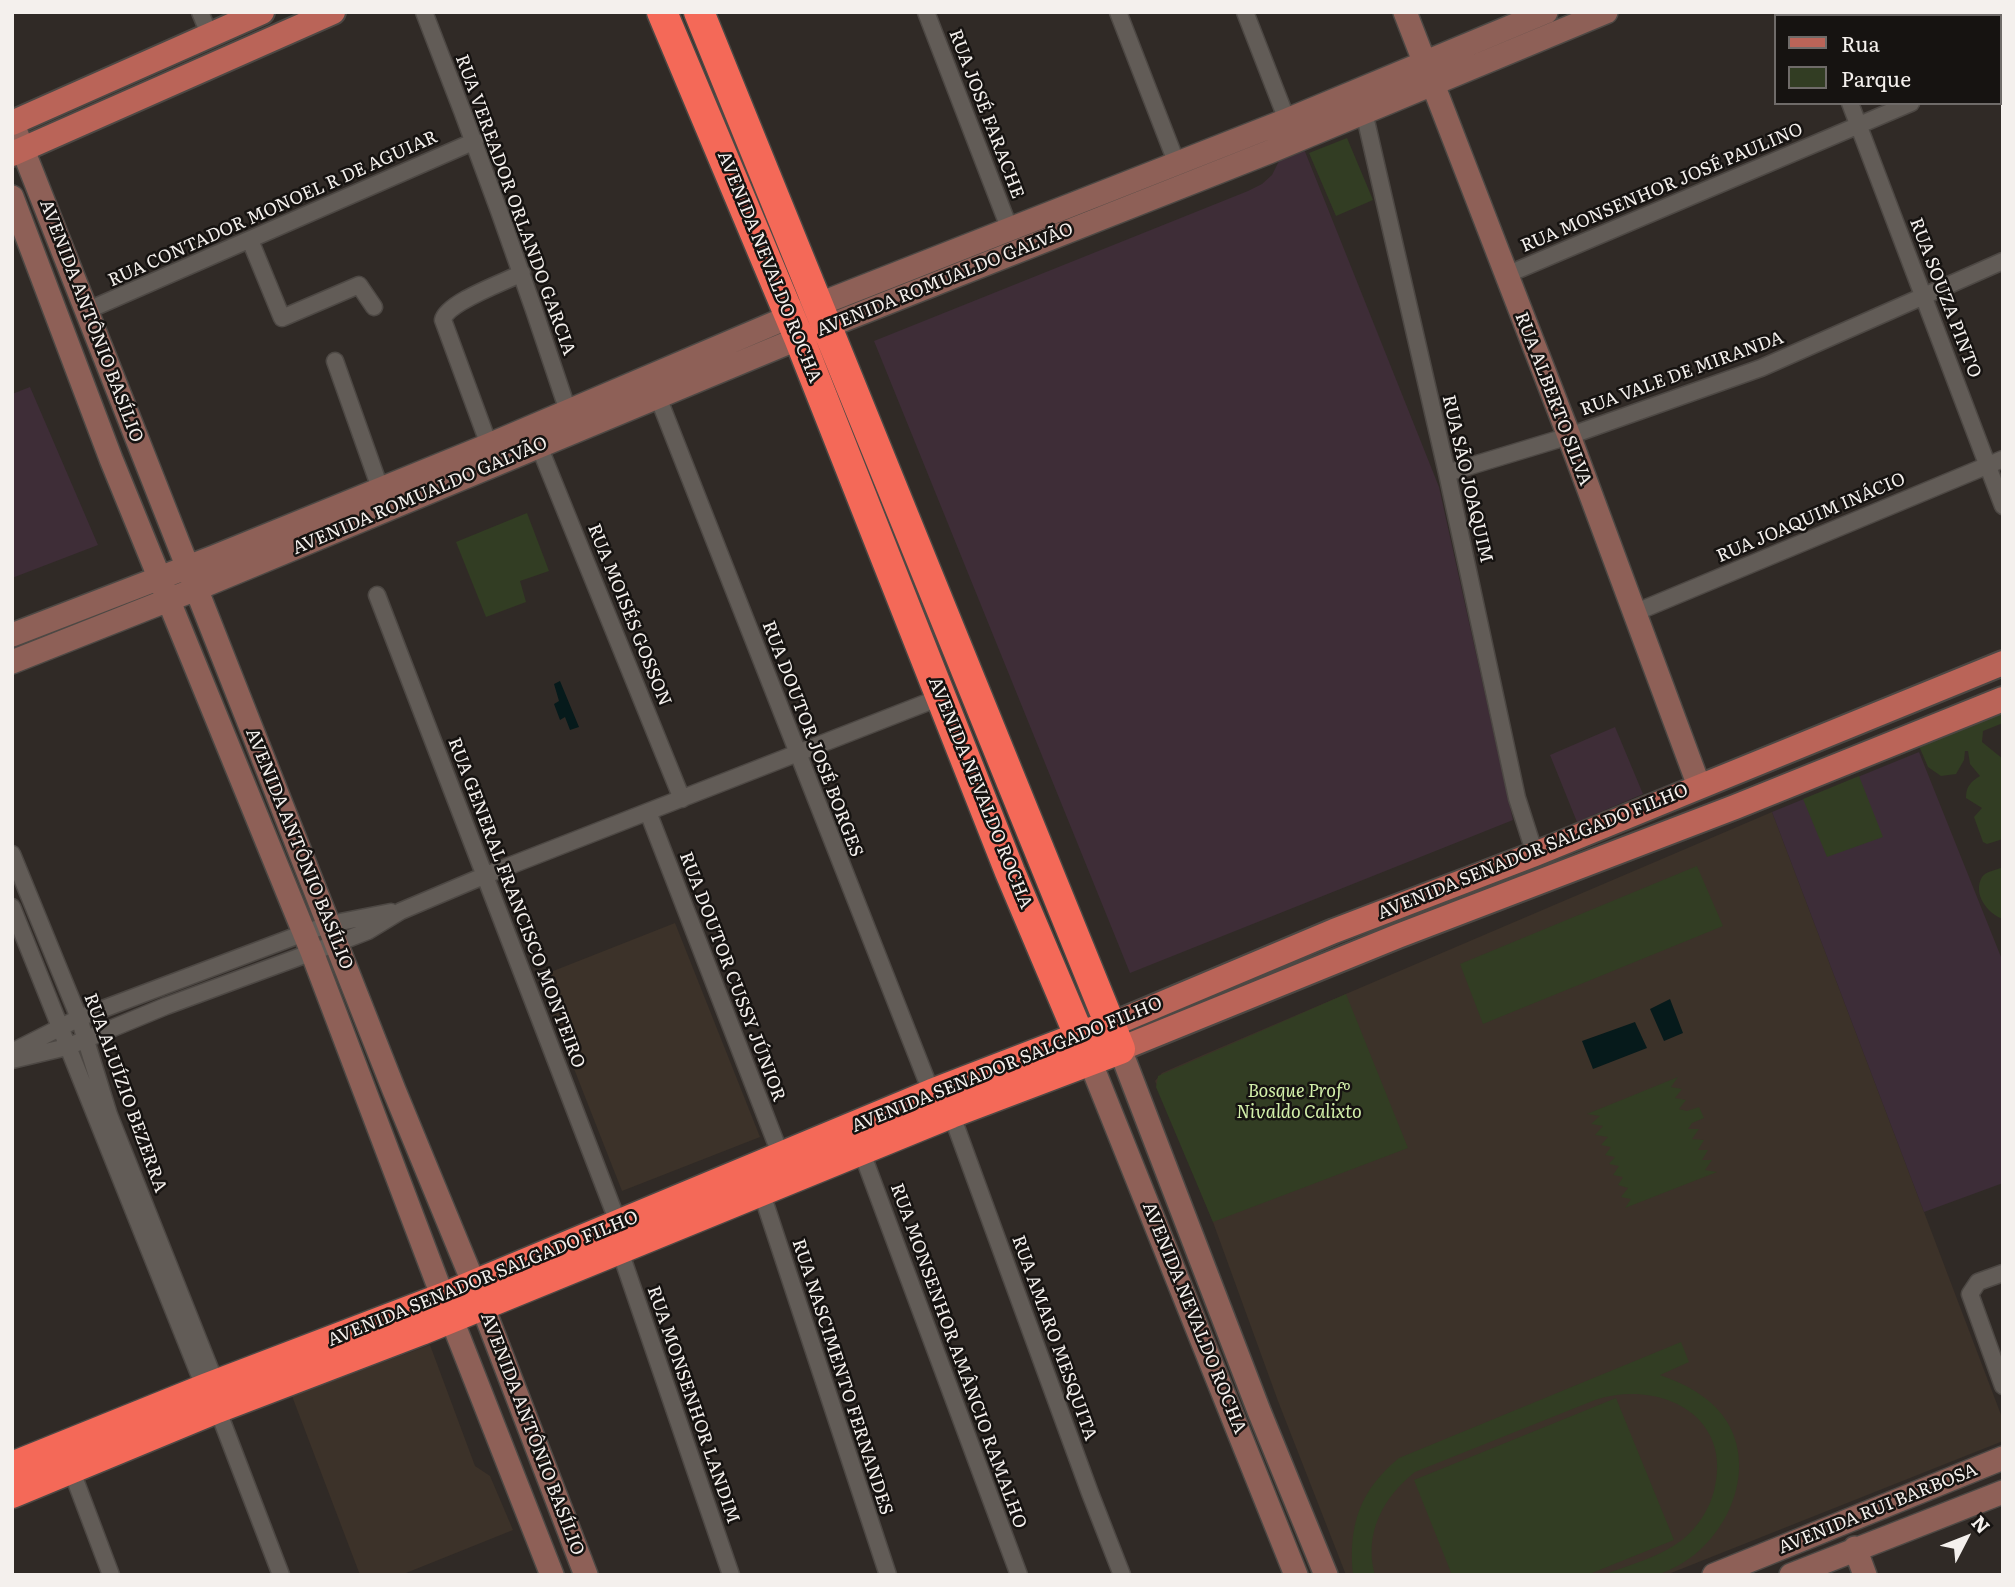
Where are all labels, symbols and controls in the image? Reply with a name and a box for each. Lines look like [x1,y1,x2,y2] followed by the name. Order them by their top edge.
[1773,14,2001,105] legend
[944,26,1028,202] street label: RUA JOSÉ FARACHE
[1841,27,1880,58] text: Rua
[450,52,580,358] street label: RUA VEREADOR ORLANDO GARCIA
[1841,62,1911,93] text: Parque
[1518,119,1806,257] street label: RUA MONSENHOR JOSÉ PAULINO
[105,126,441,292] street label: RUA CONTADOR MONOEL R DE AGUIAR
[712,148,826,386] street label: AVENIDA NEVALDO ROCHA
[35,197,147,445] street label: AVENIDA ANTÔNIO BASÍLIO
[1905,215,1985,381] street label: RUA SOUZA PINTO
[814,219,1076,341] street label: AVENIDA ROMUALDO GALVÃO
[1510,309,1596,489] street label: RUA ALBERTO SILVA
[1578,327,1786,421] street label: RUA VALE DE MIRANDA
[1437,393,1497,565] street label: RUA SÃO JOAQUIM
[289,432,551,560] street label: AVENIDA ROMUALDO GALVÃO
[1713,468,1909,568] street label: RUA JOAQUIM INÁCIO
[583,521,675,709] street label: RUA MOISÉS GOSSON
[757,618,867,860] street label: RUA DOUTOR JOSÉ BORGES
[923,674,1037,912] street label: AVENIDA NEVALDO ROCHA
[241,725,357,973] street label: AVENIDA ANTÔNIO BASÍLIO
[443,735,589,1071] street label: RUA GENERAL FRANCISCO MONTEIRO
[1375,780,1691,924] street label: AVENIDA SENADOR SALGADO FILHO
[674,849,790,1105] street label: RUA DOUTOR CUSSY JÚNIOR
[79,991,171,1195] street label: RUA ALUÍZIO BEZERRA
[849,993,1165,1137] street label: AVENIDA SENADOR SALGADO FILHO
[1236,1081,1362,1124] park label: Bosque Profº Nivaldo Calixto
[885,1181,1031,1531] street label: RUA MONSENHOR AMÂNCIO RAMALHO
[1137,1199,1251,1437] street label: AVENIDA NEVALDO ROCHA
[325,1207,641,1351] street label: AVENIDA SENADOR SALGADO FILHO
[1007,1232,1101,1444] street label: RUA AMARO MESQUITA
[787,1236,897,1518] street label: RUA NASCIMENTO FERNANDES
[642,1283,744,1527] street label: RUA MONSENHOR LANDIM
[476,1310,588,1558] street label: AVENIDA ANTÔNIO BASÍLIO
[1775,1459,1981,1559] street label: AVENIDA RUI BARBOSA
[1931,1503,2001,1573] north arrow

